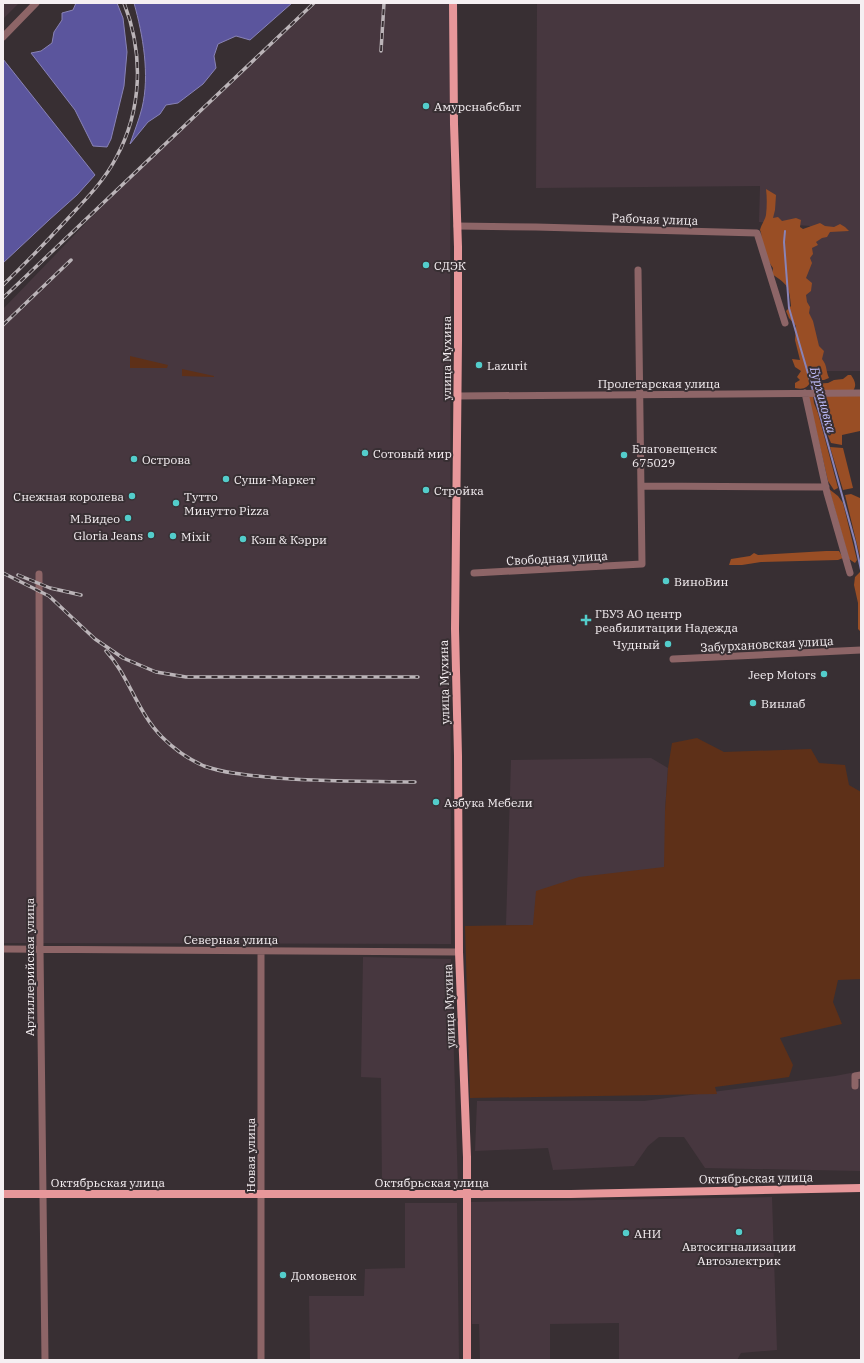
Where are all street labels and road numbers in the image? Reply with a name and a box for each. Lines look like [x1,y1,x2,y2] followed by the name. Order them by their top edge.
[612,210,699,228] street label: Рабочая улица
[439,315,454,400] street label: улица Мухина
[598,376,721,391] street label: Пролетарская улица
[506,548,609,568] street label: Свободная улица
[700,633,835,655] street label: Забурхановская улица
[436,639,452,724] street label: улица Мухина
[22,897,37,1036] street label: Артиллерийская улица
[184,932,279,947] street label: Северная улица
[440,963,458,1048] street label: улица Мухина
[243,1117,258,1192] street label: Новая улица
[699,1169,814,1186] street label: Октябрьская улица
[51,1175,166,1190] street label: Октябрьская улица
[375,1175,490,1190] street label: Октябрьская улица

